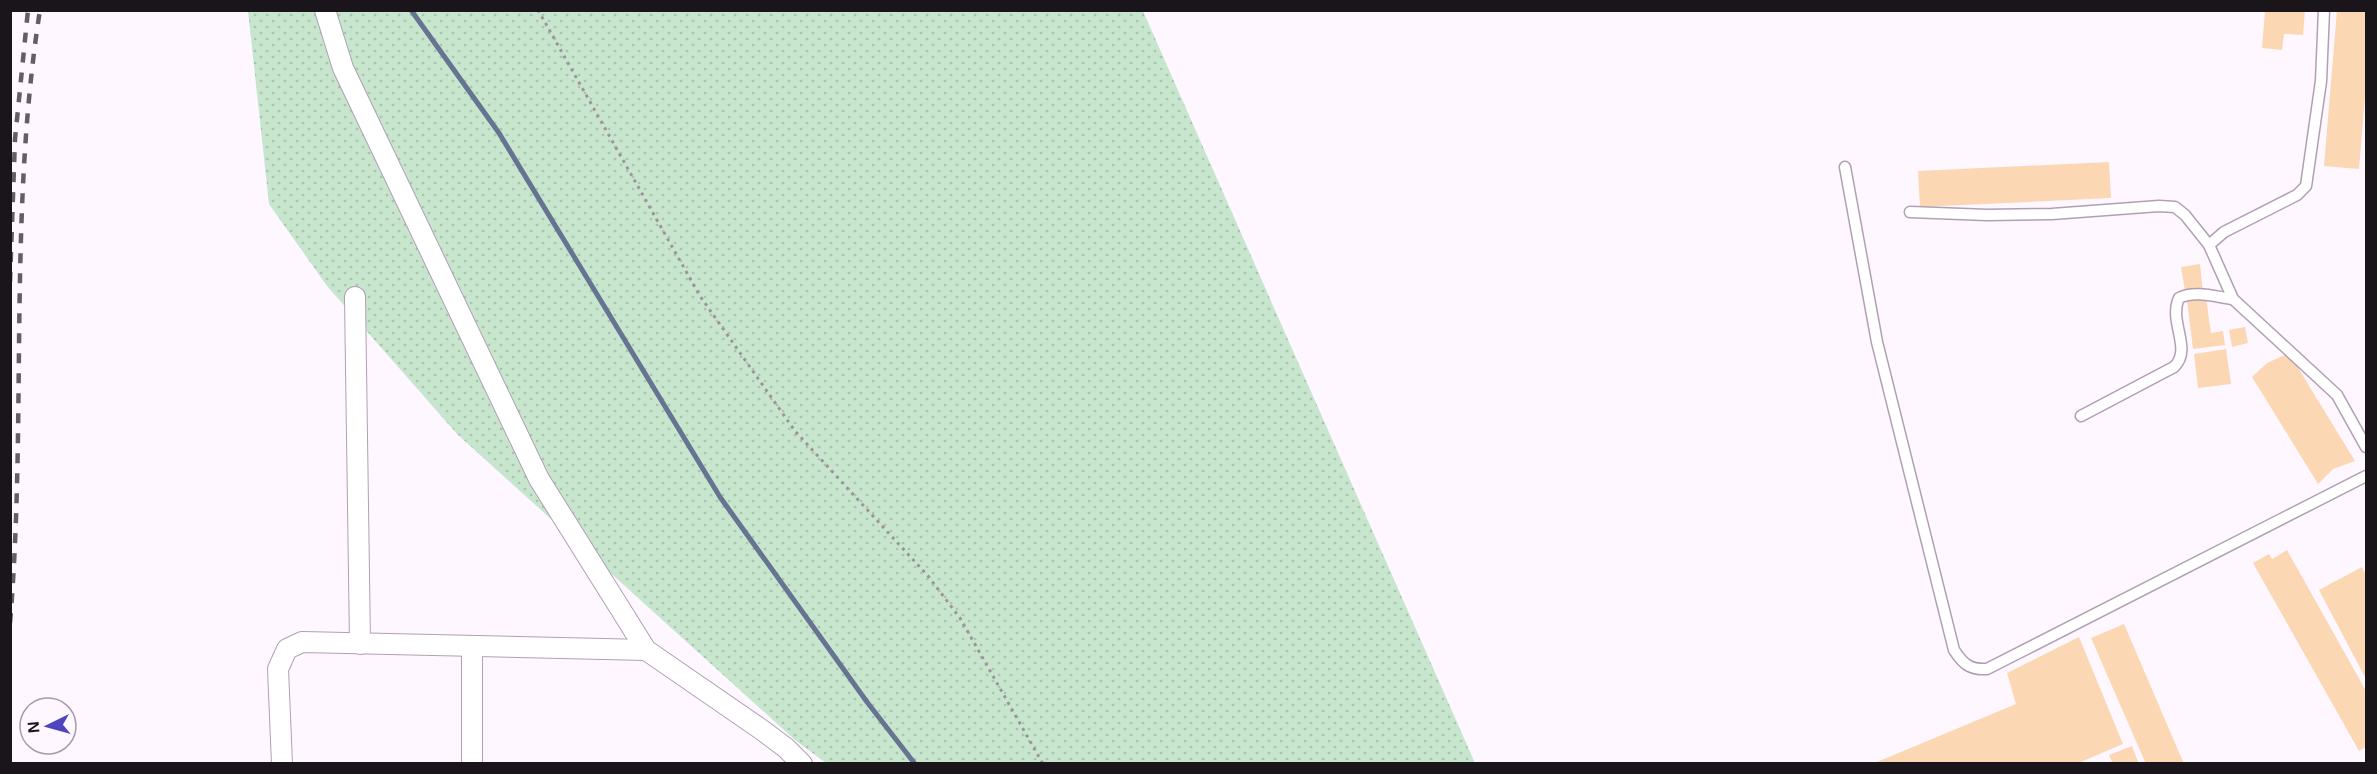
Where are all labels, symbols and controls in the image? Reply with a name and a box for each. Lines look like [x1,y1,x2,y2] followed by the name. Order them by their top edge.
[18,696,78,756] north arrow
[25,721,43,734] text: N

